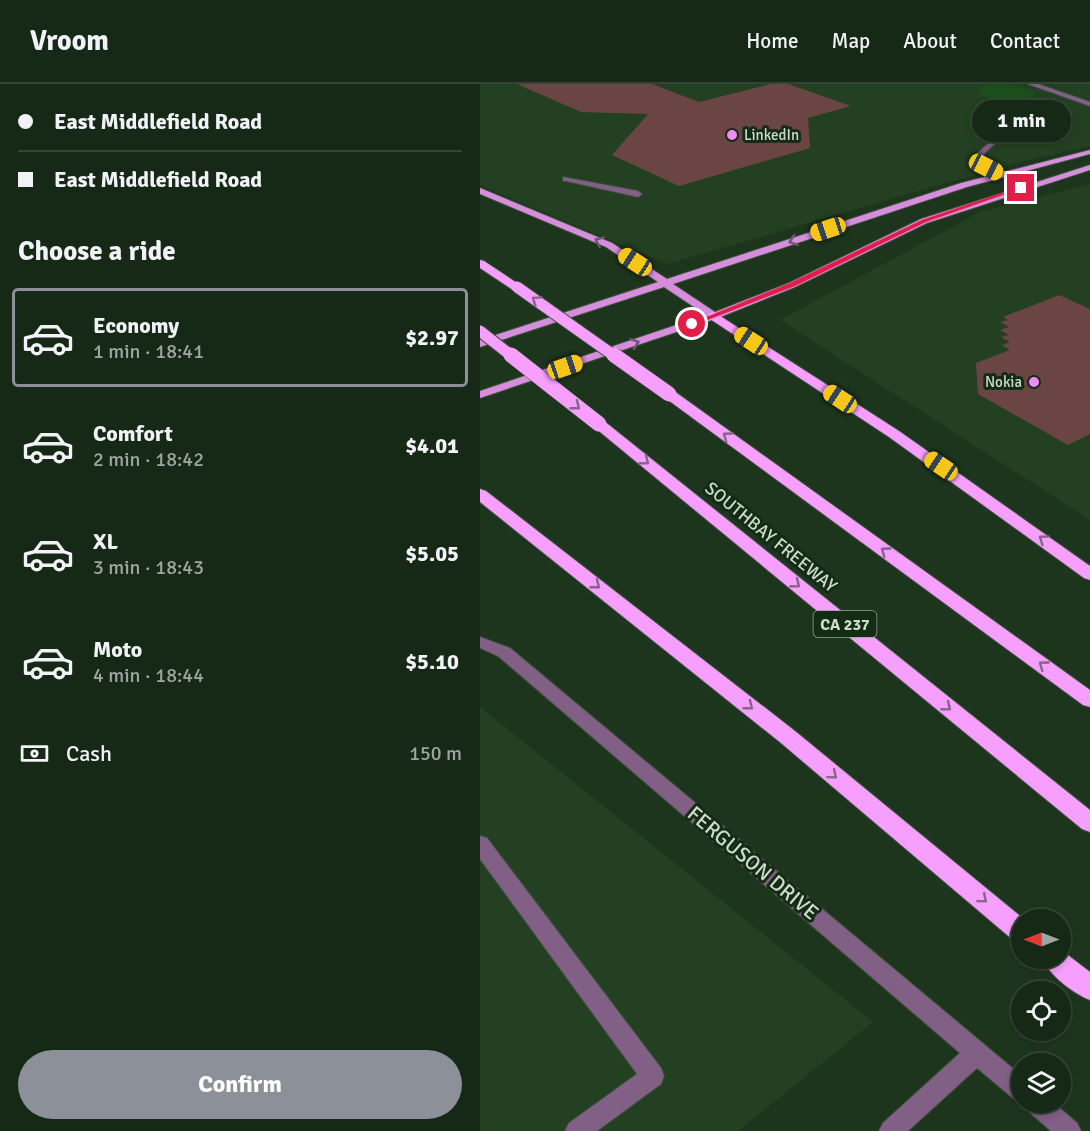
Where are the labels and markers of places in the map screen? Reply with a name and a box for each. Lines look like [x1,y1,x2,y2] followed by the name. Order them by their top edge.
[744,126,799,144] place label: LinkedIn
[725,128,739,142] marker: LinkedIn
[985,373,1022,391] place label: Nokia
[1027,375,1041,389] marker: Nokia

